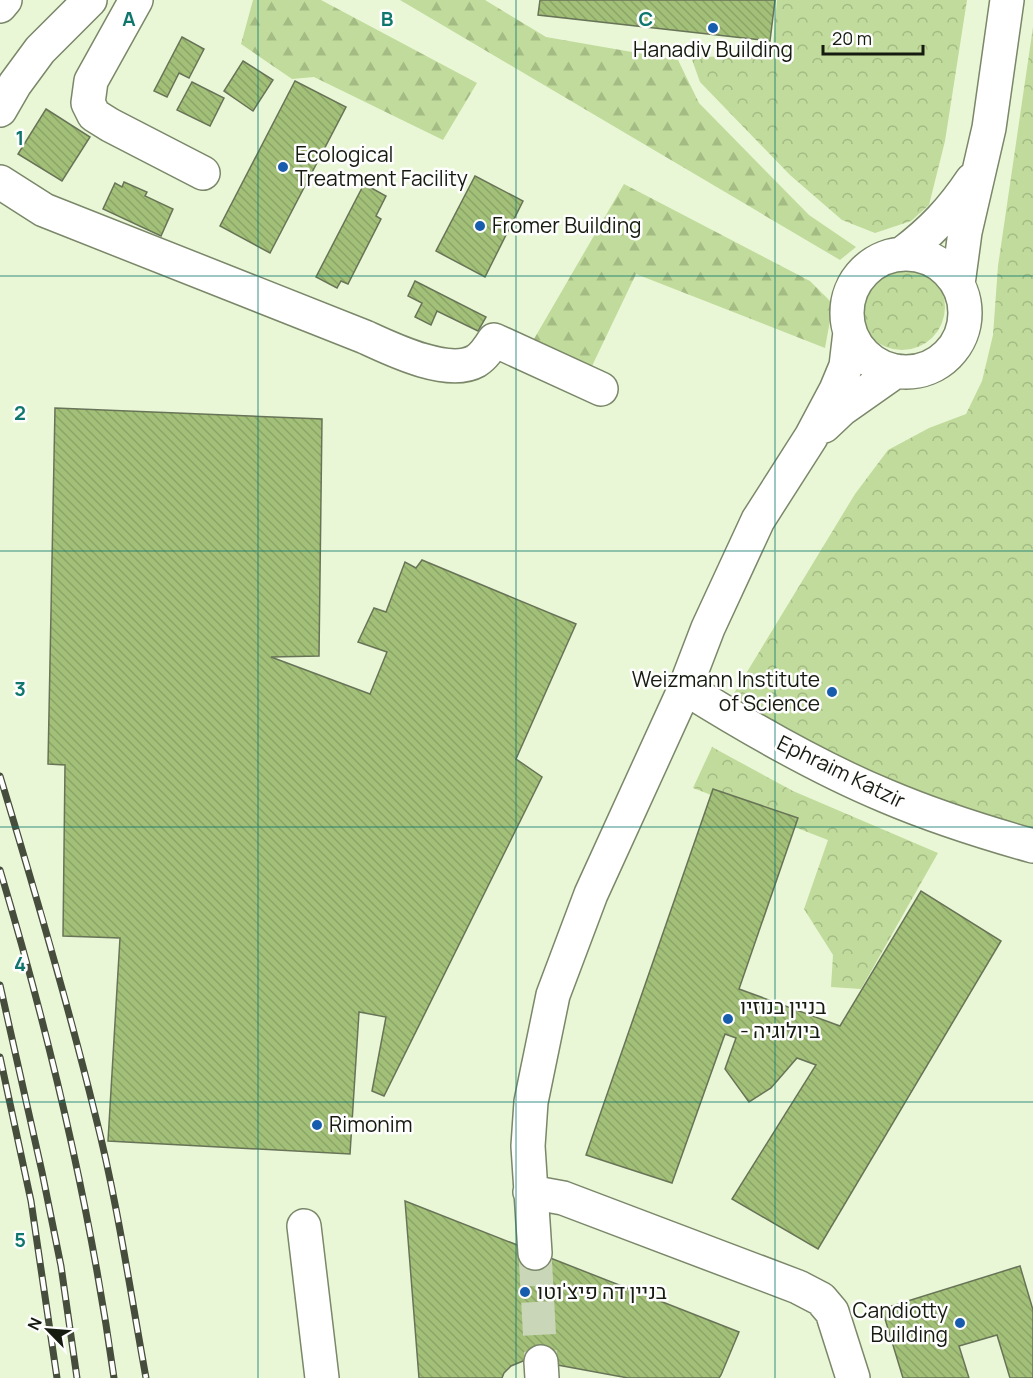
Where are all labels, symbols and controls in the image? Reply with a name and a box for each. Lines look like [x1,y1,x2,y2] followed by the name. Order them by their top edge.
[122,5,136,32] text: A
[381,5,394,32] text: B
[639,5,653,32] text: C
[823,18,924,56] scale bar
[706,21,720,35] marker: Hanadiv Building
[832,26,872,50] text: 20 m
[633,35,793,63] place label: Hanadiv Building
[16,124,24,151] text: 1
[295,140,468,192] place label: Ecological Treatment Facility
[276,160,290,174] marker: Ecological Treatment Facility
[492,211,642,239] place label: Fromer Building
[473,219,487,233] marker: Fromer Building
[14,399,26,426] text: 2
[632,665,820,717] place label: Weizmann Institute of Science
[14,675,26,702] text: 3
[825,685,839,699] marker: Weizmann Institute of Science
[773,728,910,814] street label: Ephraim Katzir
[14,950,26,977] text: 4
[740,992,826,1044] place label: בניין בנוזיו - ביולוגיה
[721,1012,735,1026] marker: בניין בנוזיו - ביולוגיה
[329,1110,413,1138] place label: Rimonim
[310,1118,324,1132] marker: Rimonim
[14,1226,26,1253] text: 5
[537,1277,667,1305] place label: בניין דה פיצ'וטו
[518,1285,532,1299] marker: בניין דה פיצ'וטו
[852,1296,948,1348] place label: Candiotty Building
[18,1300,78,1360] north arrow
[22,1314,47,1334] text: N
[953,1316,967,1330] marker: Candiotty Building

